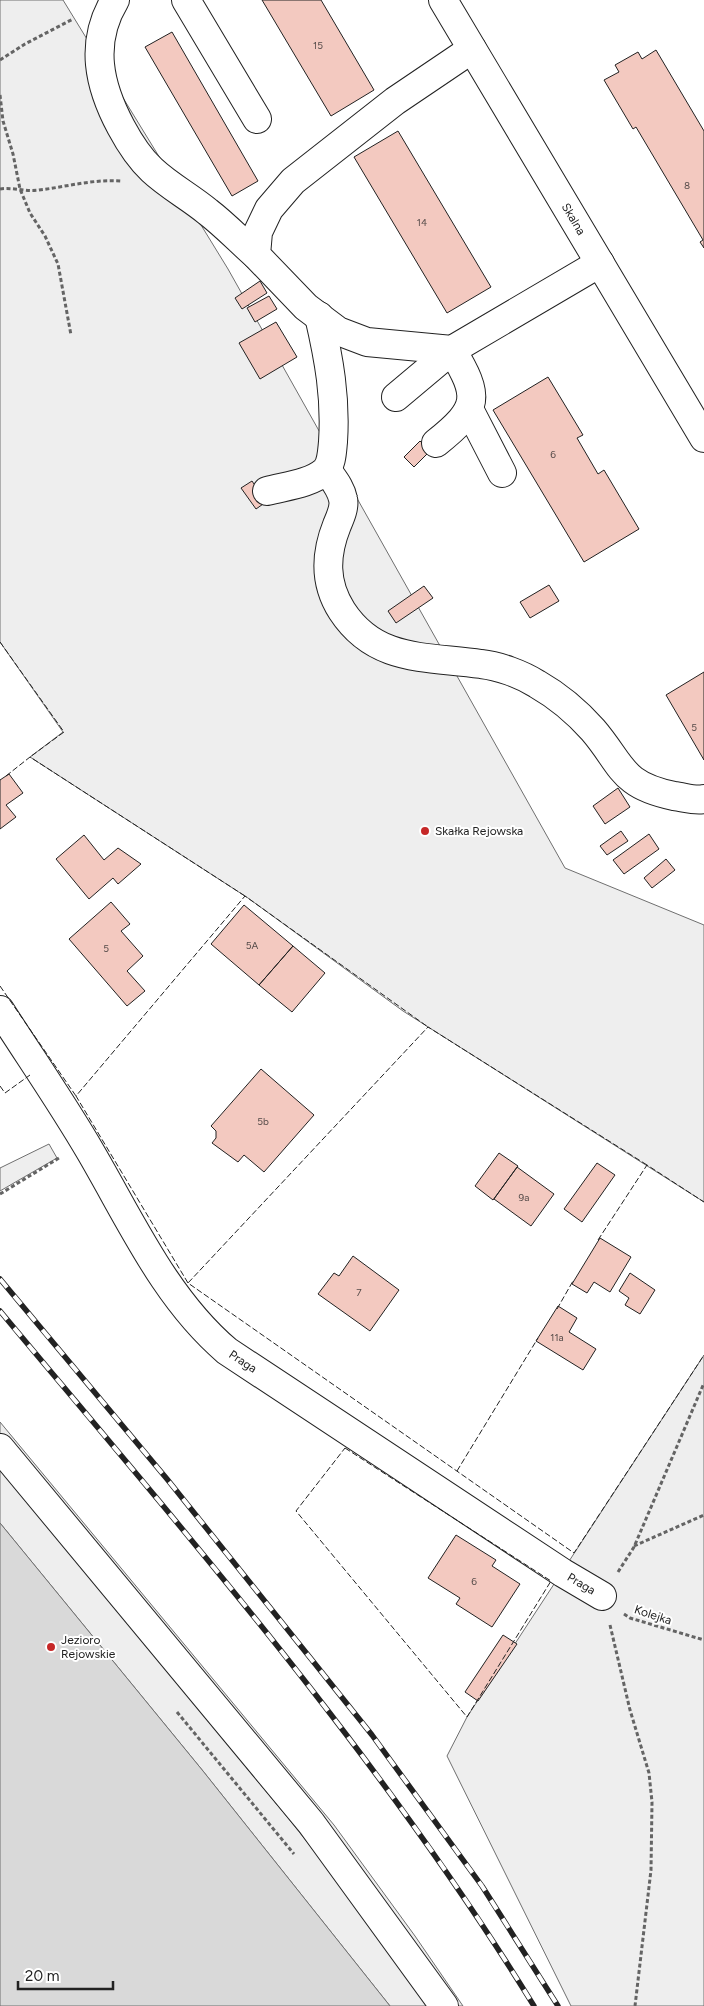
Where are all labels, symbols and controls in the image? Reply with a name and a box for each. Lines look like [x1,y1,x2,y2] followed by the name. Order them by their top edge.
[313,39,323,52] house number: 15
[684,179,690,192] house number: 8
[559,201,588,238] street label: Skalna
[417,216,427,229] house number: 14
[550,448,556,461] house number: 6
[691,721,697,734] house number: 5
[435,824,523,838] place label: Skałka Rejowska
[419,825,431,837] marker: Skałka Rejowska
[246,939,258,952] house number: 5A
[103,942,109,955] house number: 5
[257,1115,269,1128] house number: 5b
[519,1191,529,1204] house number: 9a
[356,1286,362,1299] house number: 7
[550,1331,564,1344] house number: 11a
[226,1347,259,1376] street label: Praga
[565,1570,598,1598] street label: Praga
[471,1575,477,1588] house number: 6
[633,1602,673,1628] street label: Kolejka
[61,1633,116,1661] place label: Jezioro Rejowskie
[45,1641,57,1653] marker: Jezioro Rejowskie
[18,1958,112,1990] scale bar
[25,1967,59,1985] text: 20 m

